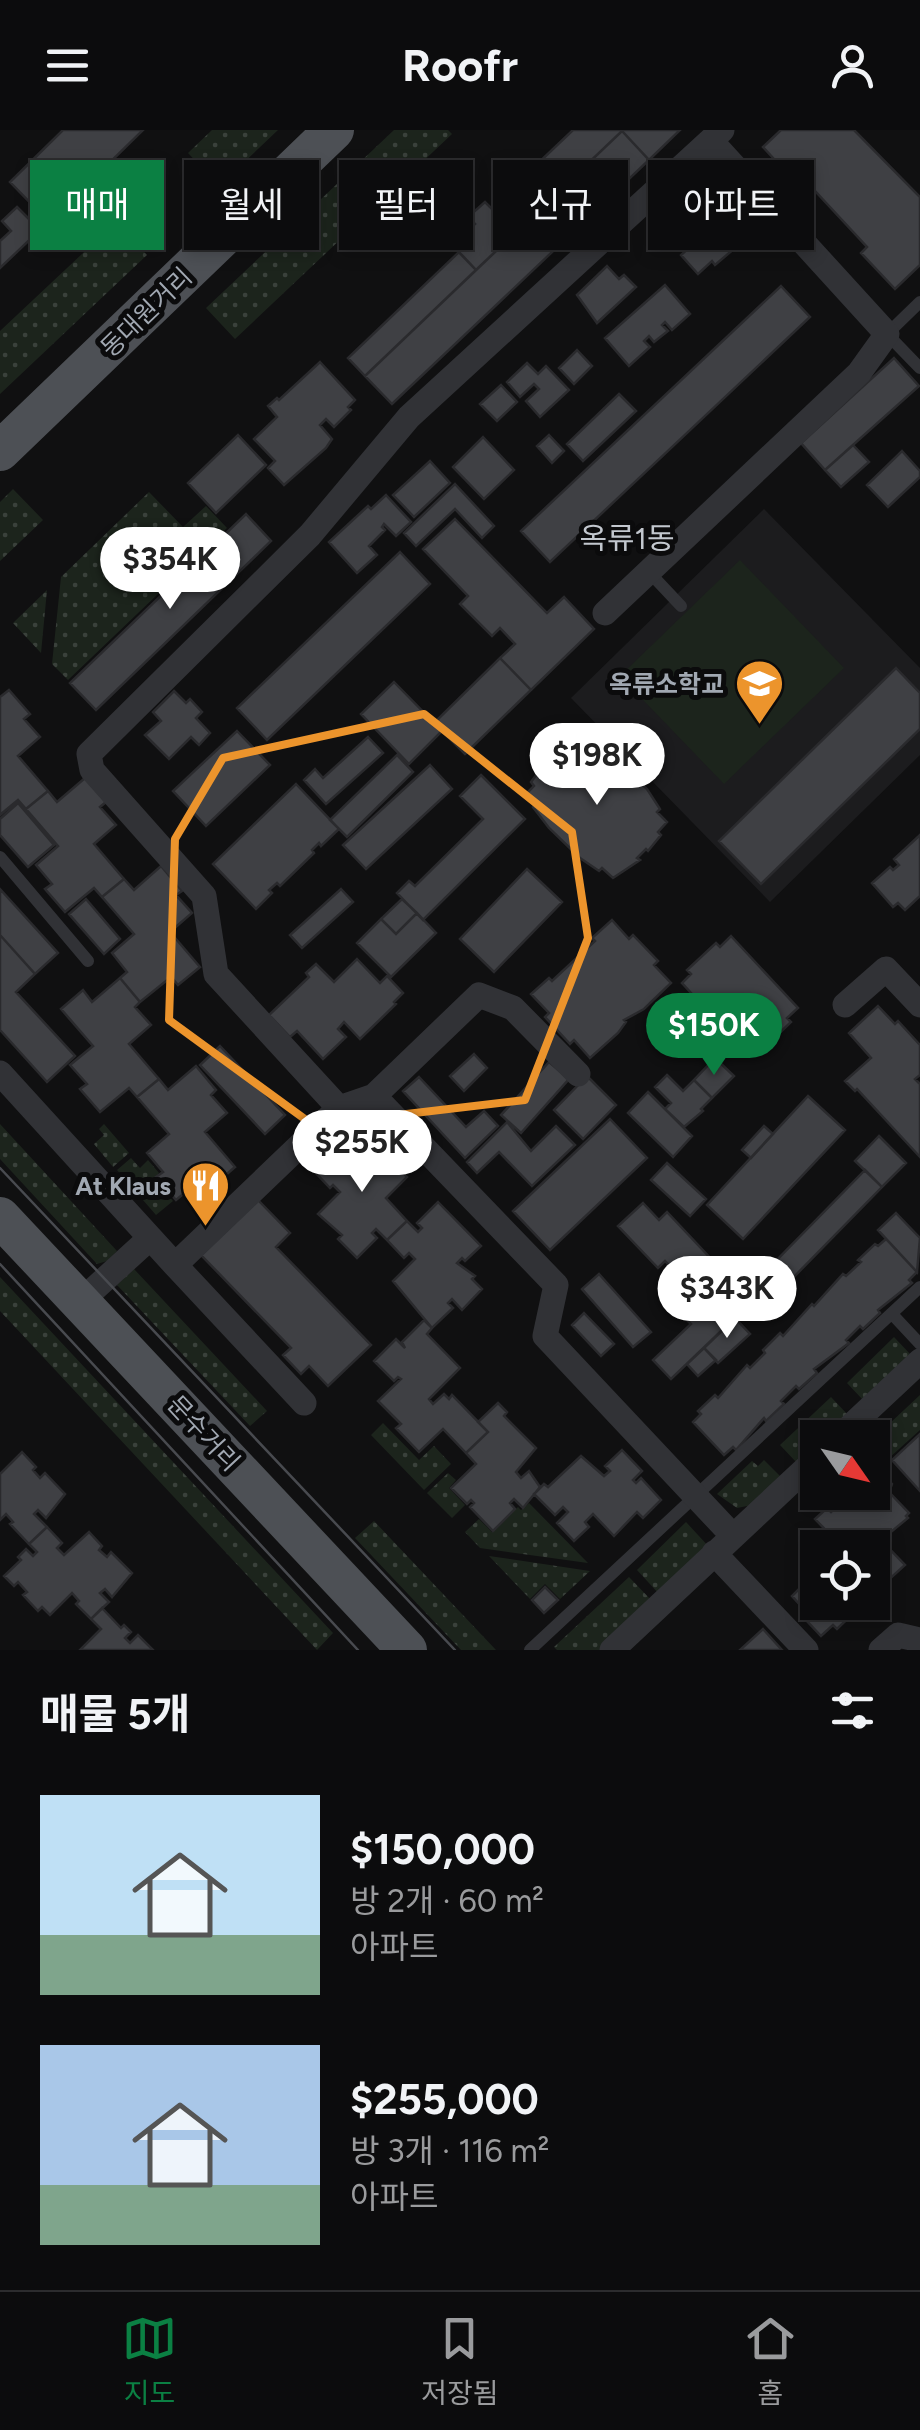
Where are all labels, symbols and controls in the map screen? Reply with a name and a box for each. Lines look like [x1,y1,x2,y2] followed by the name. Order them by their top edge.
[40,38,95,93] icon: menu
[402,38,518,92] text: Roofr
[825,38,880,93] icon: person
[30,160,164,250] chip: 매매
[184,160,319,250] chip: 월세
[339,160,473,250] chip: 필터
[493,160,628,250] chip: 신규
[648,160,814,250] chip: 아파트
[94,261,198,363] street label: 동대원거리
[579,520,675,557] district label: 옥류1동
[100,527,240,612] pin: $354K
[122,540,218,578] text: $354K
[733,658,785,726] school or university icon: 옥류소학교
[609,669,724,699] place label: 옥류소학교
[527,723,667,808] pin: $198K
[552,736,642,774] text: $198K
[644,993,784,1078] pin: $150K
[668,1006,760,1044] text: $150K
[292,1110,432,1195] pin: $255K
[315,1123,409,1161] text: $255K
[180,1160,232,1228] restaurant icon: At Klaus
[75,1171,171,1201] place label: At Klaus
[657,1256,797,1341] pin: $343K
[680,1269,774,1307] text: $343K
[162,1389,246,1477] street label: 문수거리
[800,1420,890,1510] north arrow
[800,1420,890,1620] map controls
[800,1530,890,1620] button: locate
[825,1683,880,1738] icon: filters
[40,1689,190,1740] text: 매물 5개
[350,1824,535,1875] text: $150,000
[120,1835,240,1955] icon: home
[350,1882,544,1920] text: 방 2개 · 60 m²
[350,1928,438,1966] text: 아파트
[350,2074,539,2125] text: $255,000
[120,2085,240,2205] icon: home
[350,2132,549,2170] text: 방 3개 · 116 m²
[350,2178,438,2216] text: 아파트
[122,2311,177,2411] tab: 지도
[421,2311,499,2411] tab: 저장됨
[743,2311,798,2411] tab: 홈

